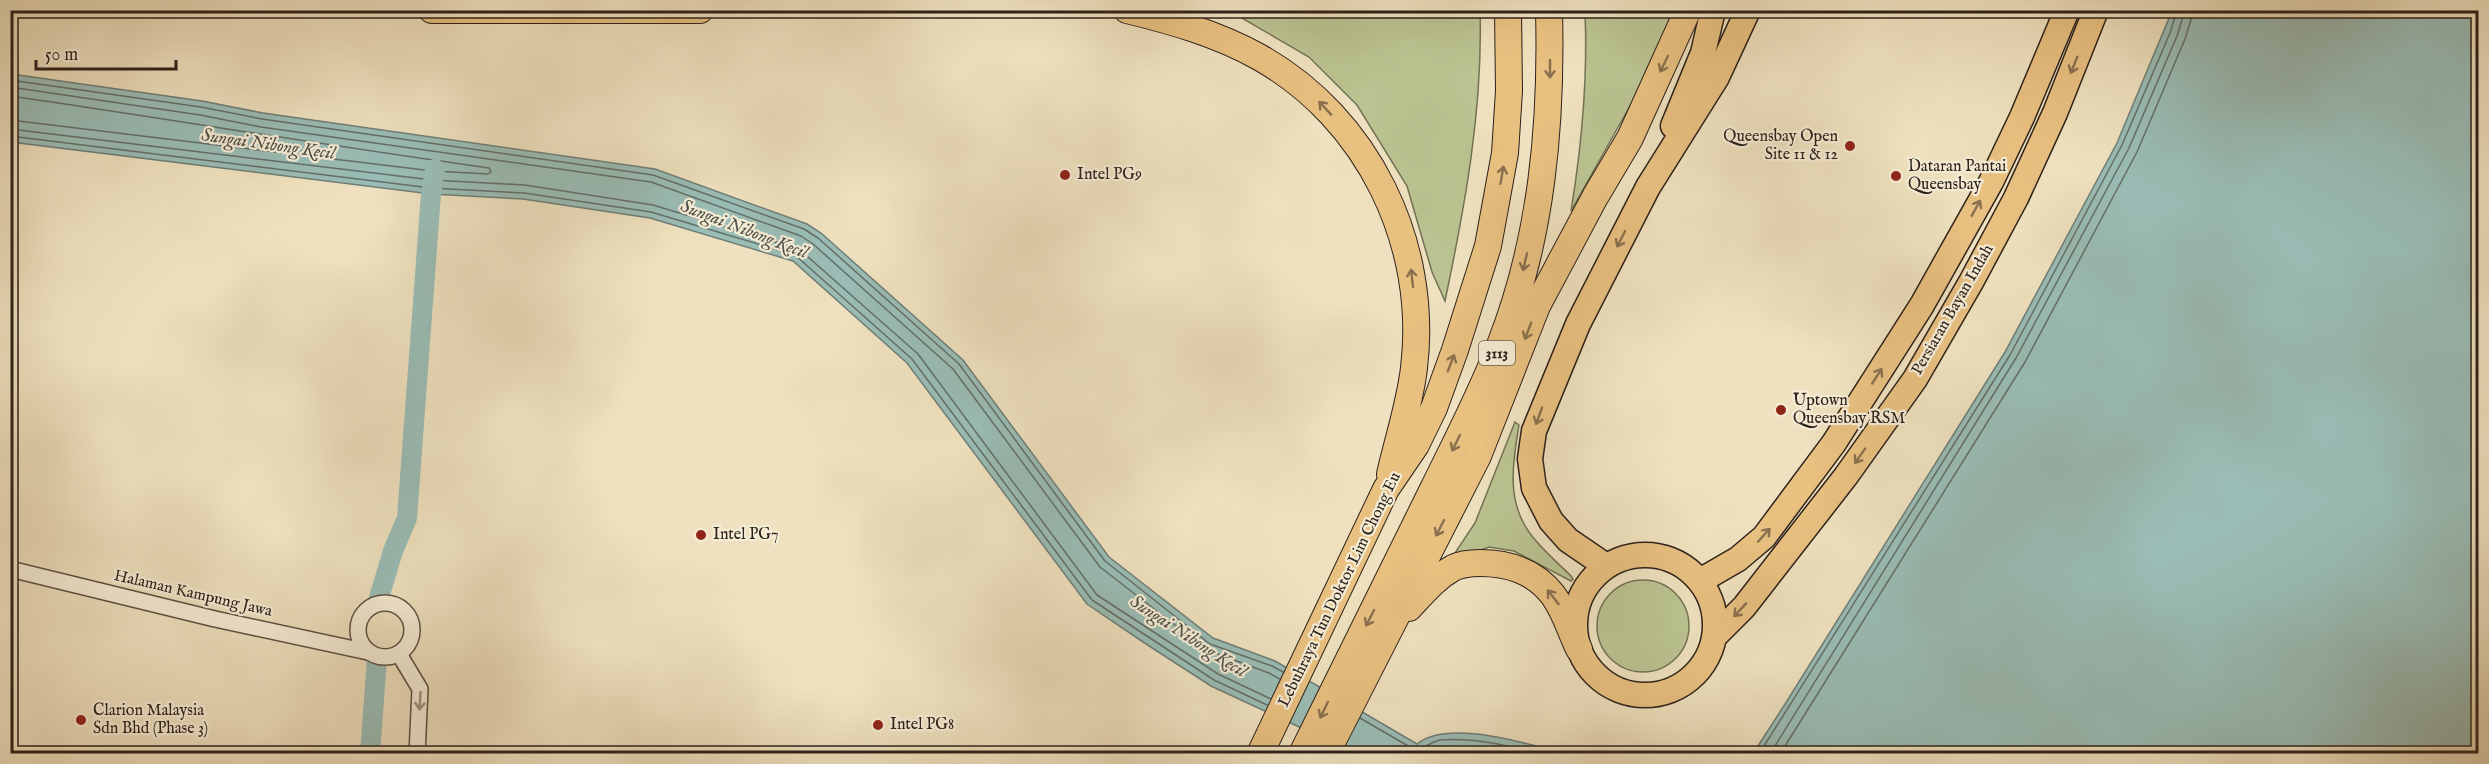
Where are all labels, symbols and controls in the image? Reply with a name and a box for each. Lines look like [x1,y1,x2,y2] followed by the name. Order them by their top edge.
[36,33,176,71] scale bar
[45,44,78,67] text: 50 m
[1657,54,1669,72] one-way arrow
[2068,55,2079,74] one-way arrow
[1544,58,1556,78] one-way arrow
[1318,101,1332,116] one-way arrow
[200,124,338,166] water label: Sungai Nibong Kecil
[1723,127,1838,165] place label: Queensbay Open Site 11 & 12
[1843,139,1857,153] marker: Queensbay Open Site 11 & 12
[1908,157,2006,195] place label: Dataran Pantai Queensbay
[1077,165,1142,185] place label: Intel PG9
[1496,166,1507,185] one-way arrow
[1058,168,1072,182] marker: Intel PG9
[1889,169,1903,183] marker: Dataran Pantai Queensbay
[677,195,813,266] water label: Sungai Nibong Kecil
[1970,200,1982,217] one-way arrow
[1615,230,1627,248] one-way arrow
[1908,241,1999,379] street label: Persiaran Bayan Indah
[1519,252,1531,271] one-way arrow
[1407,269,1418,289] one-way arrow
[1521,321,1532,339] one-way arrow
[1479,341,1515,365] road number: 3113
[1446,354,1457,373] one-way arrow
[1870,367,1883,384] one-way arrow
[1793,391,1905,429] place label: Uptown Queensbay RSM
[1774,403,1788,417] marker: Uptown Queensbay RSM
[1533,406,1544,425] one-way arrow
[1449,434,1461,452] one-way arrow
[1854,447,1866,464] one-way arrow
[1274,469,1406,711] street label: Lebuhraya Tun Doktor Lim Chong Eu
[1434,519,1446,537] one-way arrow
[713,525,779,545] place label: Intel PG7
[694,528,708,542] marker: Intel PG7
[1757,528,1771,543] one-way arrow
[112,566,274,622] street label: Halaman Kampung Jawa
[1547,589,1560,605] one-way arrow
[1125,591,1252,684] water label: Sungai Nibong Kecil
[1733,602,1748,617] one-way arrow
[1364,609,1375,627] one-way arrow
[414,690,425,710] one-way arrow
[93,701,208,739] place label: Clarion Malaysia Sdn Bhd (Phase 3)
[1317,701,1329,719] one-way arrow
[74,713,88,727] marker: Clarion Malaysia Sdn Bhd (Phase 3)
[890,715,954,735] place label: Intel PG8
[871,718,885,732] marker: Intel PG8

